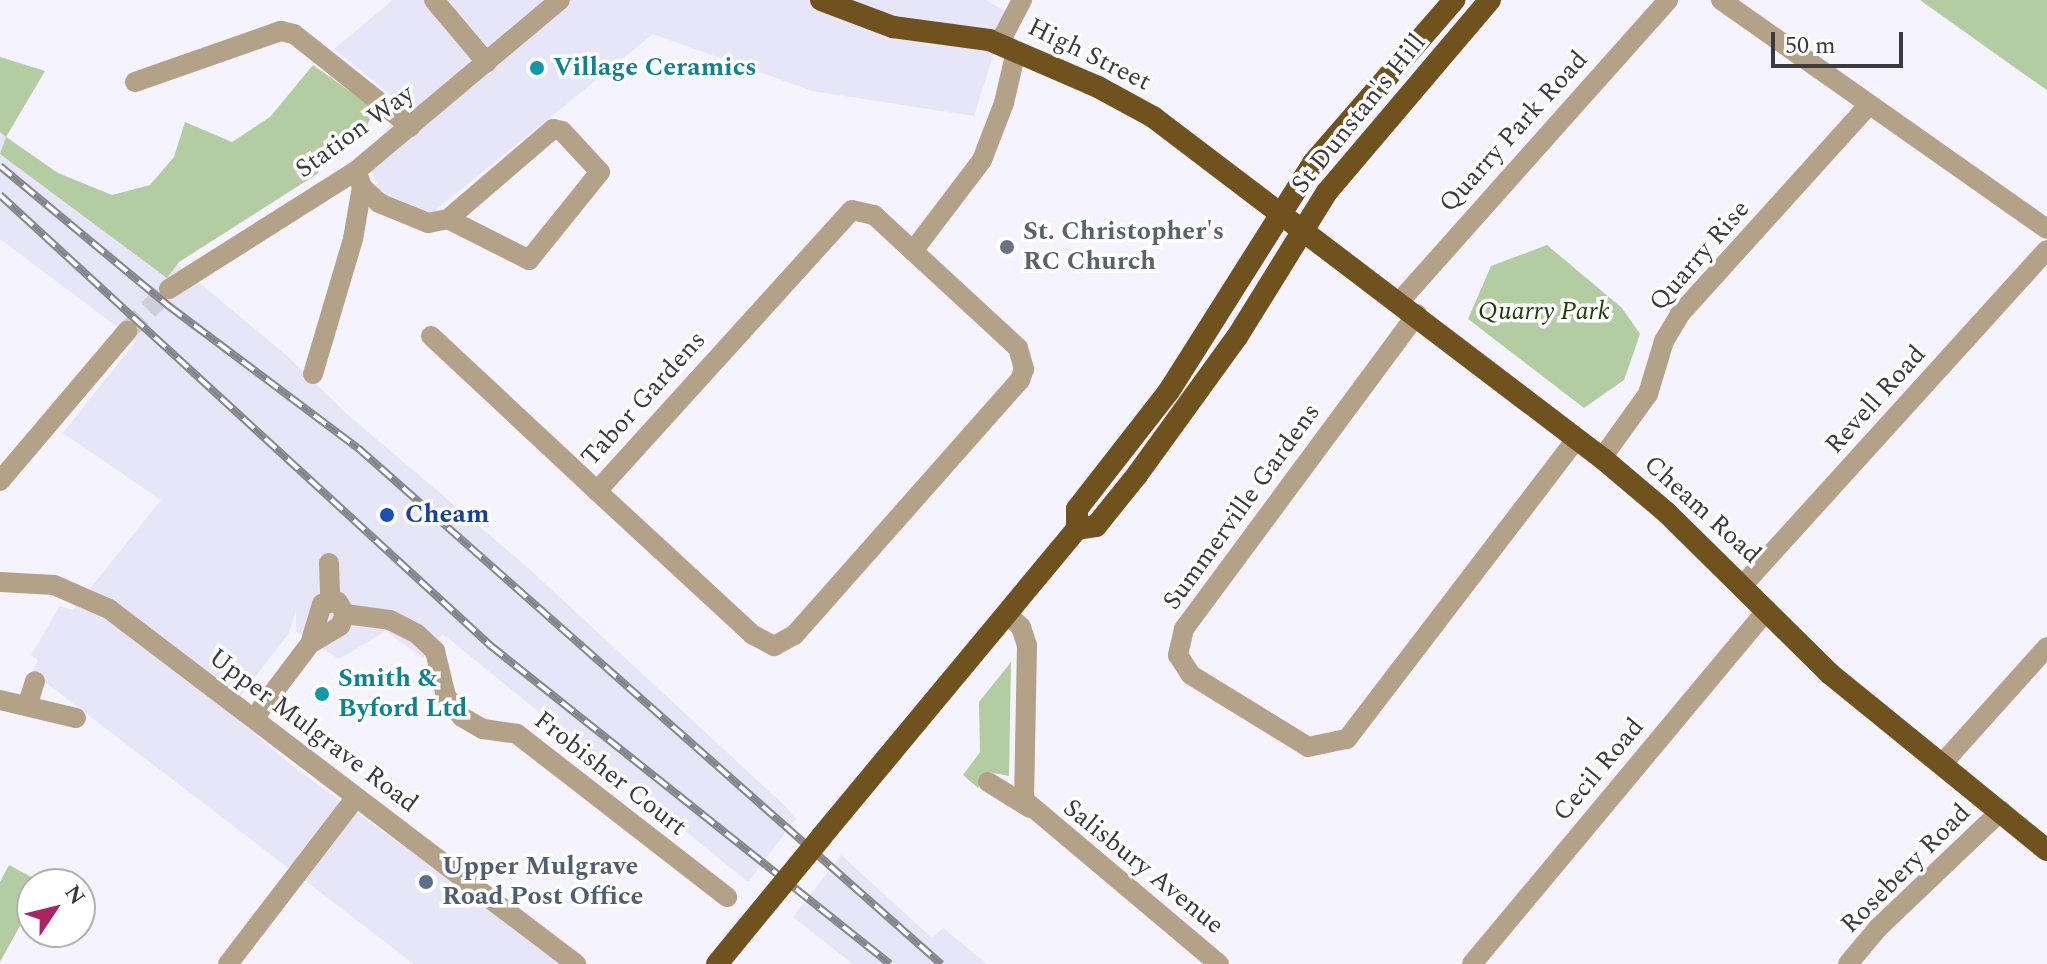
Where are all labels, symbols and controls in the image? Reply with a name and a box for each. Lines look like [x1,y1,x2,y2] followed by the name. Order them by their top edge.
[1022,12,1156,98] street label: High Street
[1775,16,1907,66] scale bar
[1285,28,1433,200] street label: St Dunstan's Hill
[1785,28,1836,64] text: 50 m
[1433,45,1595,219] street label: Quarry Park Road
[553,52,757,84] place label: Village Ceramics
[528,59,546,77] marker: Village Ceramics
[290,79,420,185] street label: Station Way
[1643,194,1757,318] street label: Quarry Rise
[1023,216,1224,278] place label: St. Christopher's RC Church
[998,238,1016,256] marker: St. Christopher's RC Church
[1478,296,1610,328] park label: Quarry Park
[575,325,713,473] street label: Tabor Gardens
[1819,339,1933,461] street label: Revell Road
[1157,398,1327,616] street label: Summerville Gardens
[1637,449,1767,571] street label: Cheam Road
[405,499,489,531] place label: Cheam
[376,504,398,526] marker: Cheam
[202,642,424,820] street label: Upper Mulgrave Road
[338,663,468,724] place label: Smith & Byford Ltd
[313,685,331,703] marker: Smith & Byford Ltd
[528,705,692,843] street label: Frobisher Court
[1547,712,1651,828] street label: Cecil Road
[1056,793,1230,941] street label: Salisbury Avenue
[1835,798,1977,940] street label: Rosebery Road
[442,851,643,912] place label: Upper Mulgrave Road Post Office
[16,868,96,948] north arrow
[417,873,435,891] marker: Upper Mulgrave Road Post Office
[56,878,93,912] text: N

